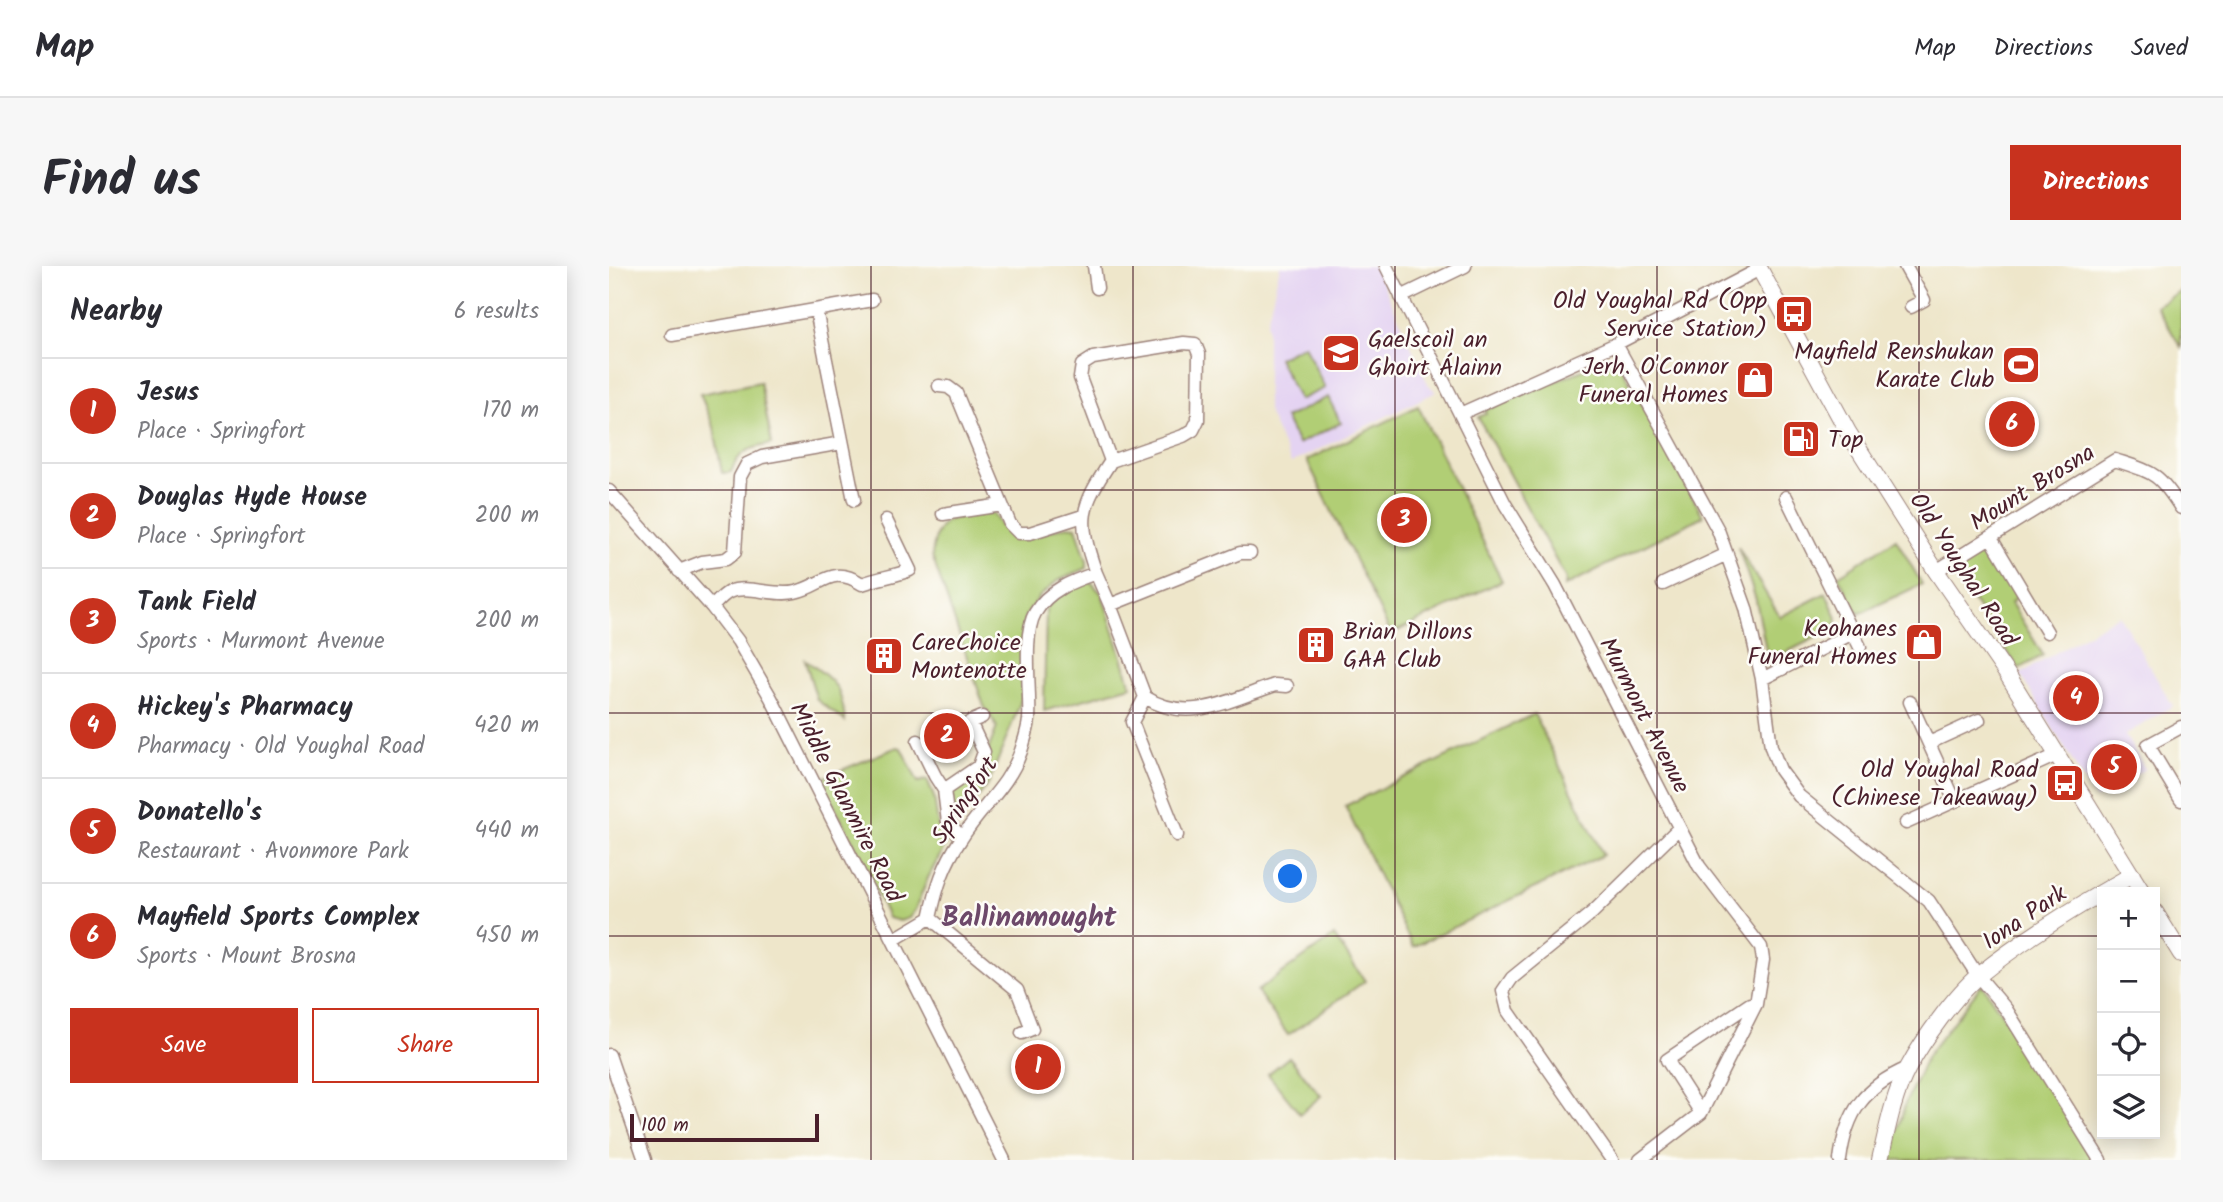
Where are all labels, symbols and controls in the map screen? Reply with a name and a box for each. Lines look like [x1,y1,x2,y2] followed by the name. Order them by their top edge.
[35,22,95,75] text: Map
[1914,29,1956,68] text: Map
[1994,29,2093,68] text: Directions
[2131,29,2188,68] text: Saved
[42,143,200,221] text: Find us
[2010,145,2181,220] button: Directions
[1553,282,1768,349] place label: Old Youghal Rd (Opp Service Station)
[70,288,162,336] text: Nearby
[1773,293,1815,335] bus stop icon: Old Youghal Rd (Opp Service Station)
[454,294,539,330] text: 6 results
[1368,321,1502,388] place label: Gaelscoil an Ghoirt Álainn
[1320,332,1362,374] school or university icon: Gaelscoil an Ghoirt Álainn
[1794,333,1994,400] place label: Mayfield Renshukan Karate Club
[2000,344,2042,386] sports icon: Mayfield Renshukan Karate Club
[1579,348,1730,415] place label: Jerh. O'Connor Funeral Homes
[1734,359,1776,401] shop icon: Jerh. O'Connor Funeral Homes
[137,372,199,414] text: Jesus
[90,393,96,429] text: 1
[482,393,539,429] text: 170 m
[1989,398,2035,450] pin: 6
[137,414,305,450] text: Place · Springfort
[1780,418,1822,460] fuel station icon: Top
[1828,421,1864,460] place label: Top
[1962,434,2103,542] street label: Mount Brosna
[137,477,367,519] text: Douglas Hyde House
[1898,485,2028,656] street label: Old Youghal Road
[1381,494,1427,546] pin: 3
[86,498,100,534] text: 2
[475,498,539,534] text: 200 m
[137,519,305,555] text: Place · Springfort
[137,582,256,624] text: Tank Field
[87,603,99,639] text: 3
[475,603,539,639] text: 200 m
[1748,610,1897,677] place label: Keohanes Funeral Homes
[1343,613,1472,680] place label: Brian Dillons GAA Club
[1903,621,1945,663] shop icon: Keohanes Funeral Homes
[137,624,384,660] text: Sports · Murmont Avenue
[911,624,1027,691] place label: CareChoice Montenotte
[1295,624,1337,666] building icon: Brian Dillons GAA Club
[1588,631,1700,801] street label: Murmont Avenue
[863,635,905,677] building icon: CareChoice Montenotte
[2053,672,2099,724] pin: 4
[137,687,353,729] text: Hickey's Pharmacy
[778,695,914,911] street label: Middle Glanmire Road
[87,708,99,744] text: 4
[474,708,539,744] text: 420 m
[924,710,970,762] pin: 2
[137,729,424,765] text: Pharmacy · Old Youghal Road
[2091,741,2137,793] pin: 5
[921,748,1010,853] street label: Springfort
[1831,751,2039,818] place label: Old Youghal Road (Chinese Takeaway)
[2044,762,2086,804] bus stop icon: Old Youghal Road (Chinese Takeaway)
[137,792,262,834] text: Donatello's
[87,813,99,849] text: 5
[475,813,539,849] text: 440 m
[137,834,409,870] text: Restaurant · Avonmore Park
[1273,859,1307,893] your location
[1974,875,2076,961] street label: Iona Park
[2097,887,2160,1139] map controls
[2097,887,2160,950] button: +
[942,896,1117,941] district label: Ballinamought
[137,897,419,939] text: Mayfield Sports Complex
[87,918,99,954] text: 6
[475,918,539,954] text: 450 m
[137,939,356,975] text: Sports · Mount Brosna
[2097,950,2160,1013] button: −
[70,1008,298,1083] button: Save
[312,1008,539,1083] button: Share
[2097,1013,2160,1076] button: locate
[1015,1041,1061,1093] pin: 1
[2097,1076,2160,1139] button: layers
[630,1111,819,1143] scale bar
[641,1111,689,1141] text: 100 m

